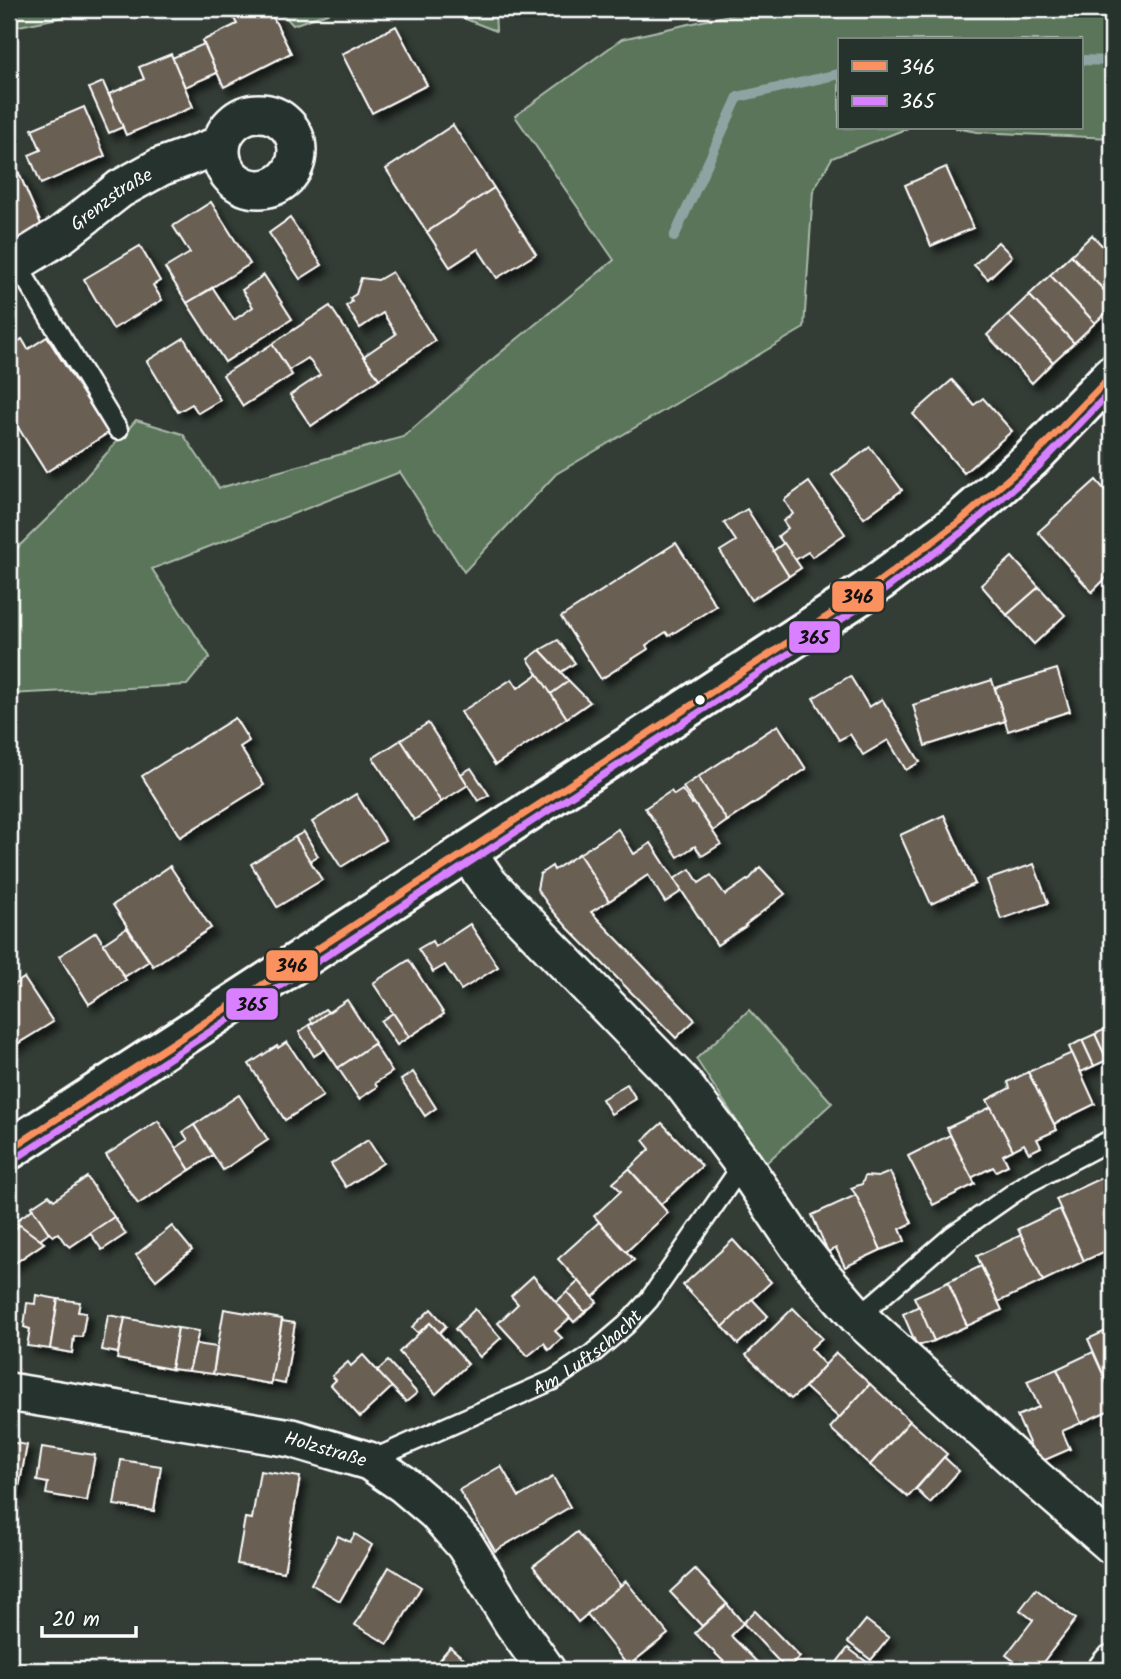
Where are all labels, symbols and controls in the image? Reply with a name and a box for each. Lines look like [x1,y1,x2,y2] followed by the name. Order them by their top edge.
[838,38,1082,130] legend
[900,52,935,85] text: 346
[900,86,937,119] text: 365
[64,161,159,240] street label: Grenzstraße
[831,580,885,613] line badge: 346
[841,583,874,613] text: 346
[788,620,841,654] line badge: 365
[798,624,831,654] text: 365
[693,693,707,707] unlabelled marker
[265,949,319,982] line badge: 346
[275,952,308,982] text: 346
[225,987,279,1021] line badge: 365
[236,991,269,1021] text: 365
[528,1303,651,1404] street label: Am Luftschacht
[280,1424,371,1477] street label: Holzstraße
[42,1595,136,1639] scale bar
[52,1604,100,1637] text: 20 m

